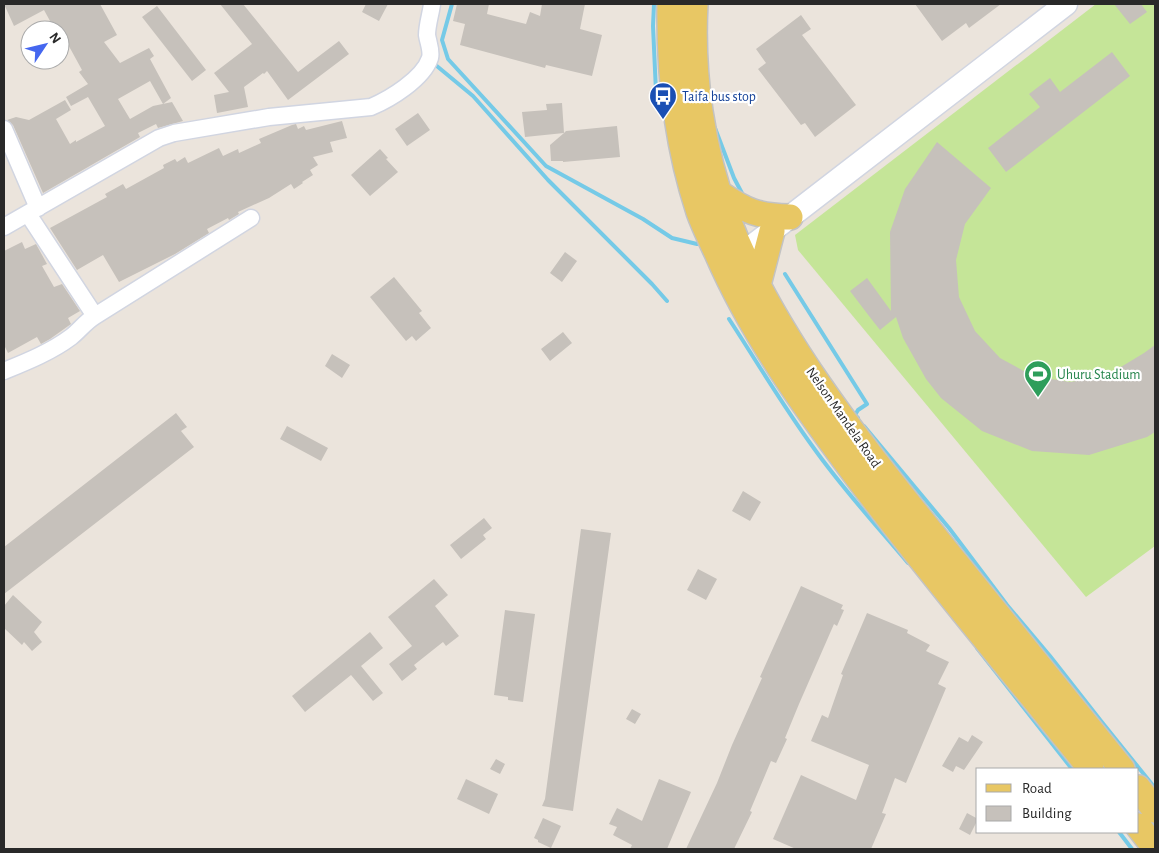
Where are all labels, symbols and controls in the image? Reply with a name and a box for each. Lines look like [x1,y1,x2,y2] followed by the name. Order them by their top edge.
[20,20,70,70] north arrow
[46,30,63,46] text: N
[648,81,678,120] bus stop icon: Taifa bus stop
[682,90,756,104] place label: Taifa bus stop
[1023,359,1053,398] sports icon: Uhuru Stadium
[803,365,883,470] street label: Nelson Mandela Road
[1057,368,1140,382] place label: Uhuru Stadium
[976,768,1139,833] legend
[1022,781,1052,796] text: Road
[1022,806,1072,821] text: Building

